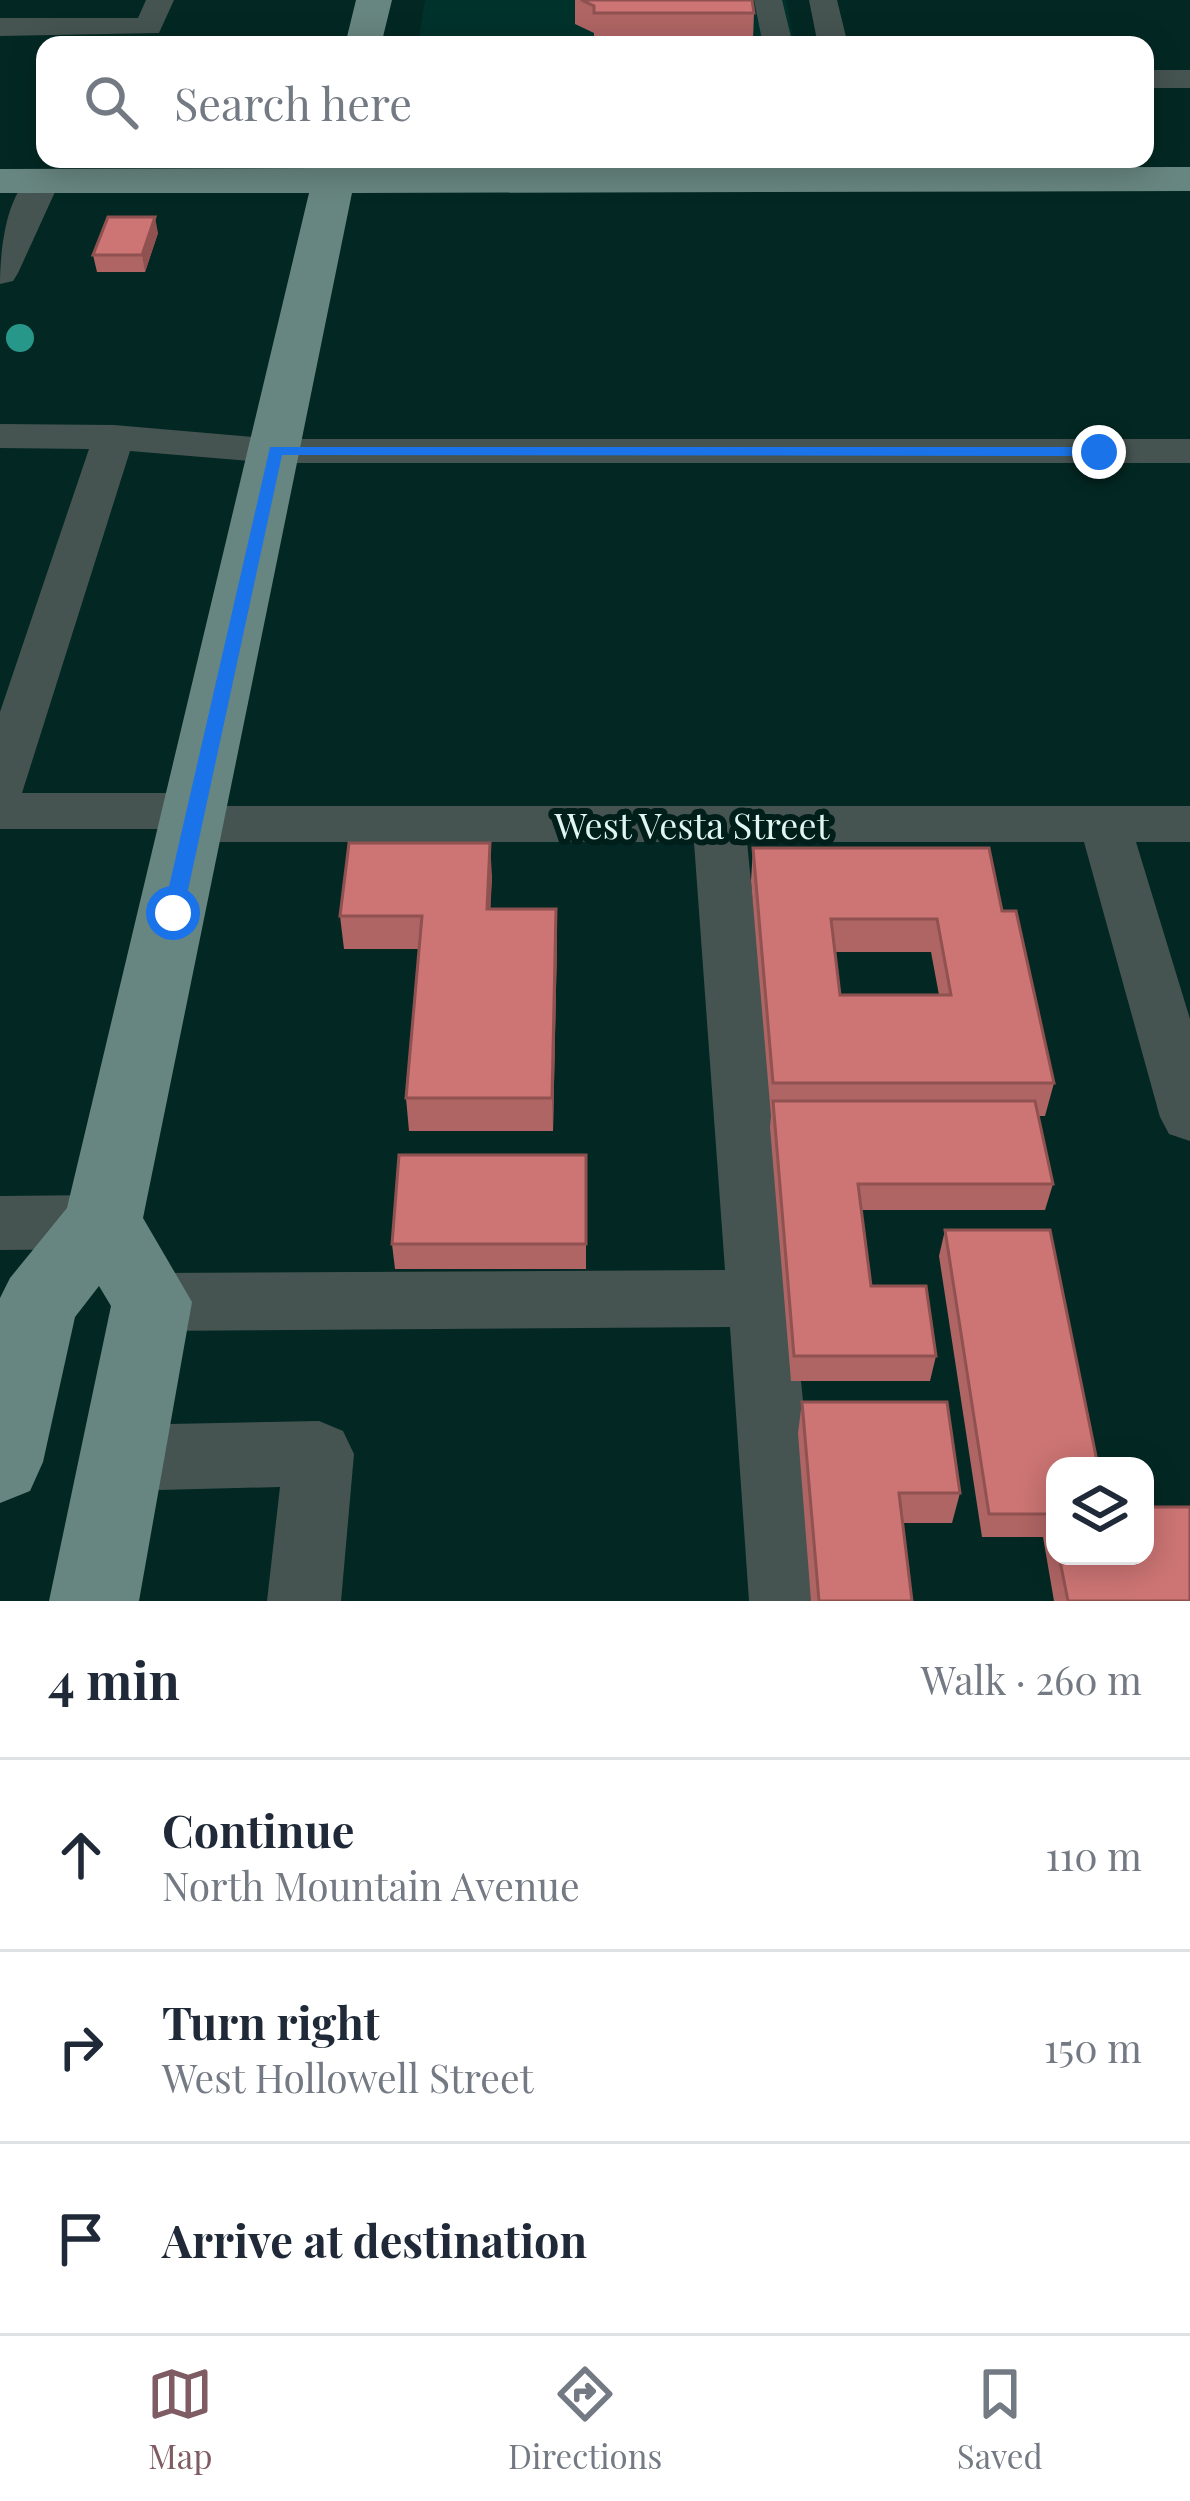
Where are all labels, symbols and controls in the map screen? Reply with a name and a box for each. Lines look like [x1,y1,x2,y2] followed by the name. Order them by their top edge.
[36,36,1154,168] search box
[78,69,144,135] icon: search
[174,72,412,132] text: Search here
[1072,425,1126,479] route end
[554,800,831,848] street label: West Vesta Street
[146,886,200,940] route start
[1046,1457,1154,1565] map controls
[1046,1457,1154,1565] button: layers
[48,1645,180,1713] text: 4 min
[921,1653,1142,1705] text: Walk · 260 m
[162,1799,354,1859] text: Continue
[48,1822,114,1888] icon: ahead
[1045,1829,1142,1881] text: 110 m
[162,1859,580,1911] text: North Mountain Avenue
[162,1991,380,2051] text: Turn right
[48,2014,114,2080] icon: right
[1044,2021,1142,2073] text: 150 m
[162,2051,534,2103] text: West Hollowell Street
[48,2206,114,2272] icon: arrive
[162,2209,587,2269] text: Arrive at destination
[147,2361,213,2477] tab: Map
[508,2361,662,2477] tab: Directions
[957,2361,1043,2477] tab: Saved

